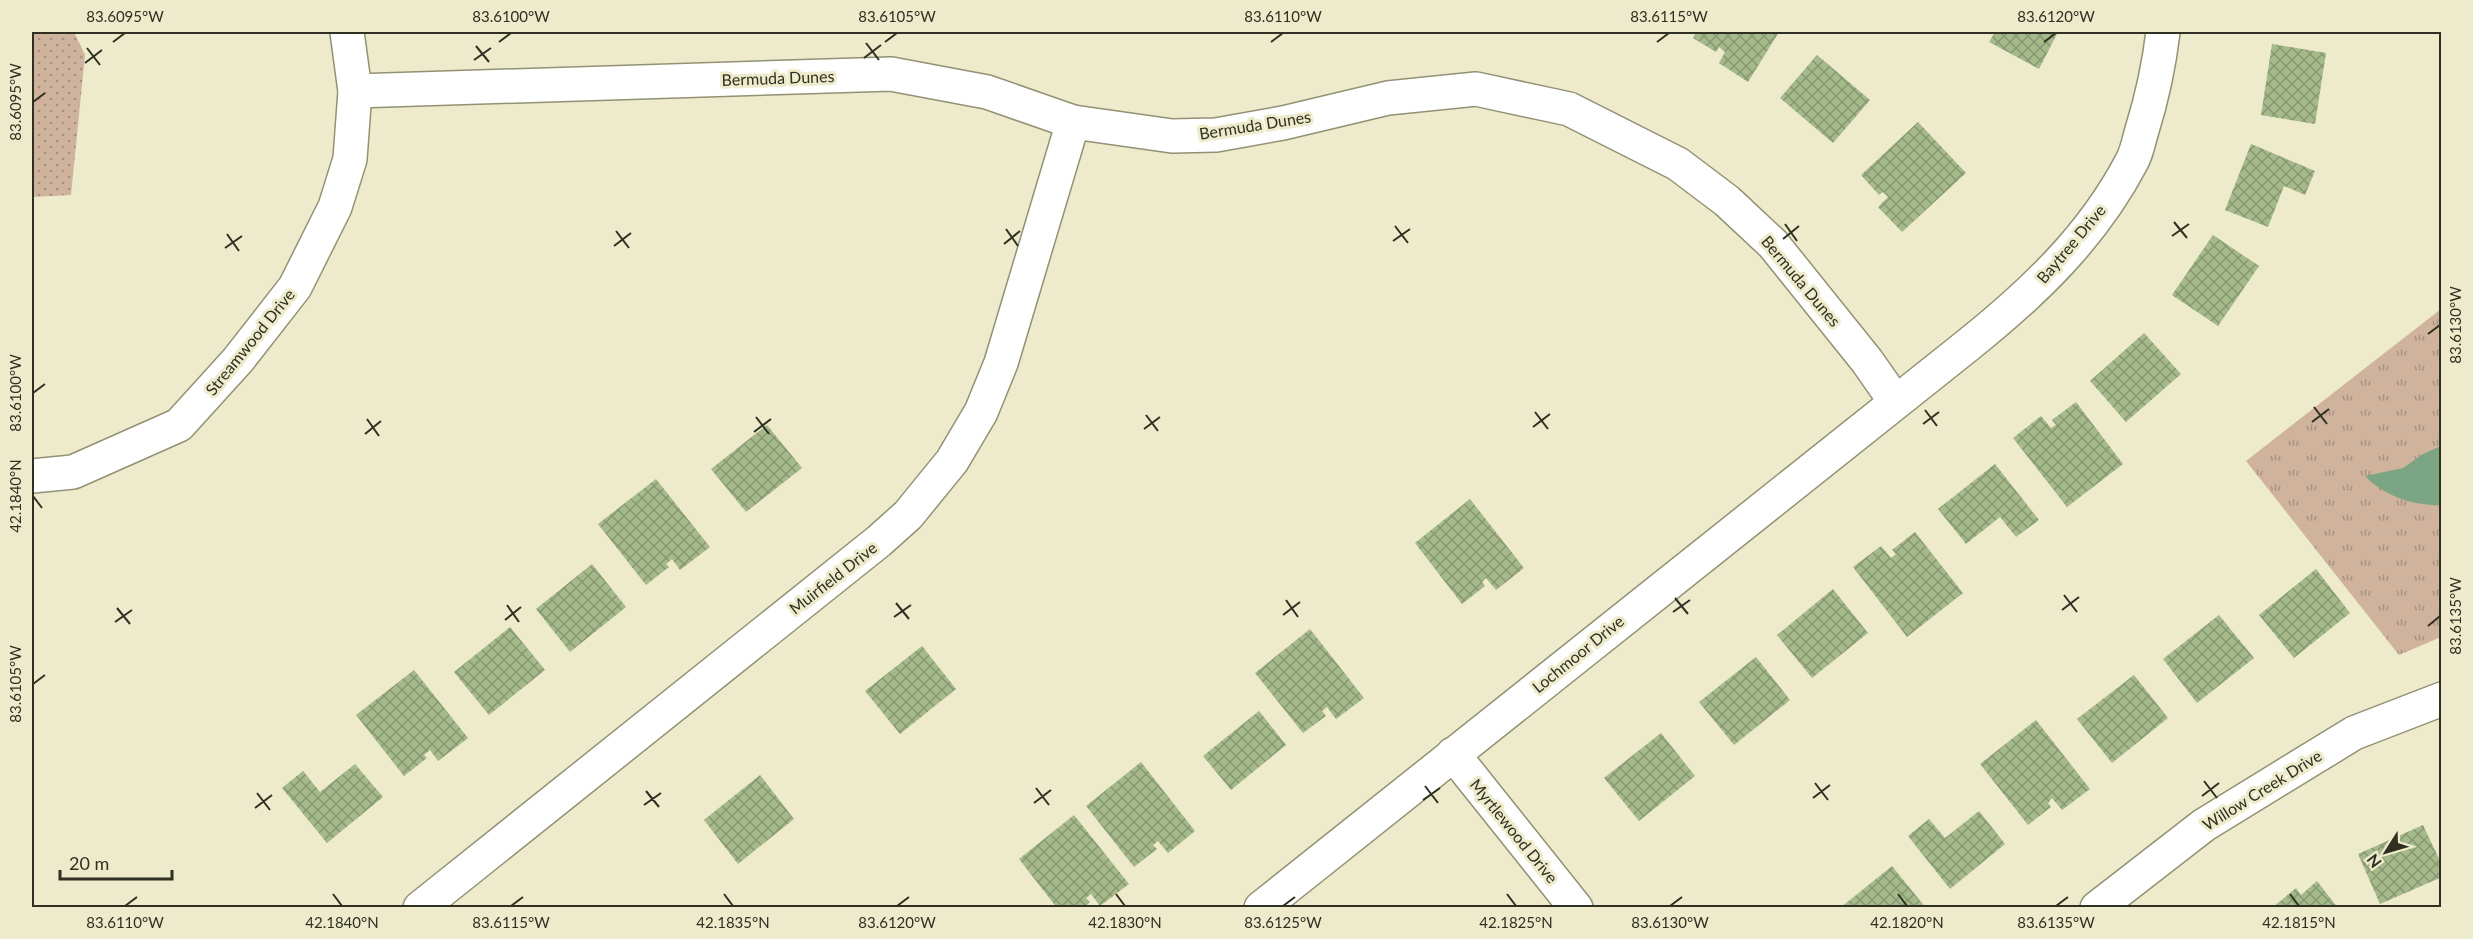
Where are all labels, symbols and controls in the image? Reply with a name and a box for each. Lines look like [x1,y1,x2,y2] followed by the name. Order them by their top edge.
[86,7,164,25] text: 83.6095°W
[472,7,550,25] text: 83.6100°W
[858,7,936,25] text: 83.6105°W
[1244,7,1322,25] text: 83.6110°W
[1630,7,1708,25] text: 83.6115°W
[2017,7,2095,25] text: 83.6120°W
[6,63,24,141] text: 83.6095°W
[721,66,835,89] street label: Bermuda Dunes
[1198,106,1312,143] street label: Bermuda Dunes
[2032,201,2109,287] street label: Baytree Drive
[1758,231,1845,330] street label: Bermuda Dunes
[201,285,298,399] street label: Streamwood Drive
[2446,286,2464,364] text: 83.6130°W
[6,354,24,432] text: 83.6100°W
[6,459,24,533] text: 42.1840°N
[785,538,880,618] street label: Muirfield Drive
[2446,577,2464,655] text: 83.6135°W
[1528,611,1627,696] street label: Lochmoor Drive
[6,645,24,723] text: 83.6105°W
[2199,745,2325,834] street label: Willow Creek Drive
[1467,775,1562,887] street label: Myrtlewood Drive
[2356,822,2416,882] north arrow
[60,843,172,881] scale bar
[2362,851,2385,872] text: N
[69,852,109,874] text: 20 m
[86,913,164,931] text: 83.6110°W
[305,913,379,931] text: 42.1840°N
[472,913,550,931] text: 83.6115°W
[696,913,770,931] text: 42.1835°N
[858,913,936,931] text: 83.6120°W
[1088,913,1162,931] text: 42.1830°N
[1244,913,1322,931] text: 83.6125°W
[1479,913,1553,931] text: 42.1825°N
[1631,913,1709,931] text: 83.6130°W
[1870,913,1944,931] text: 42.1820°N
[2017,913,2095,931] text: 83.6135°W
[2262,913,2336,931] text: 42.1815°N

